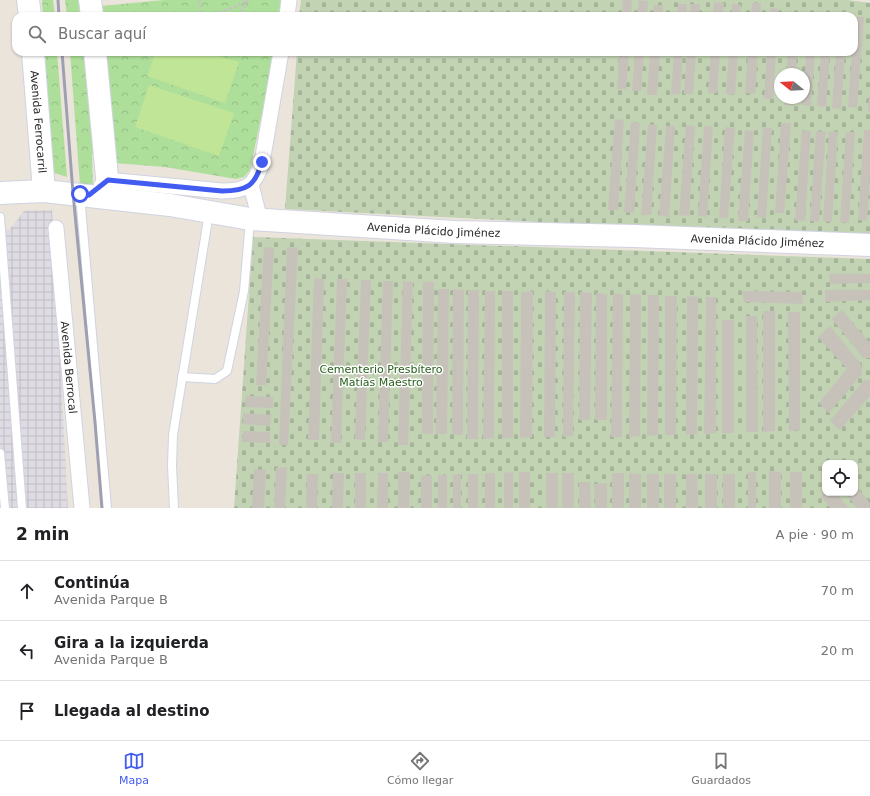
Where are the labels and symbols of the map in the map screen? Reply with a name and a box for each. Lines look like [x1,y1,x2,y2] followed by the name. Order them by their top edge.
[774,68,810,104] north arrow
[28,70,49,174] street label: Avenida Ferrocarril
[253,153,271,171] route end
[71,185,89,203] route start
[367,220,501,240] street label: Avenida Plácido Jiménez
[690,232,825,250] street label: Avenida Plácido Jiménez
[58,320,80,414] street label: Avenida Berrocal
[319,363,443,389] park label: Cementerio Presbítero Matías Maestro

